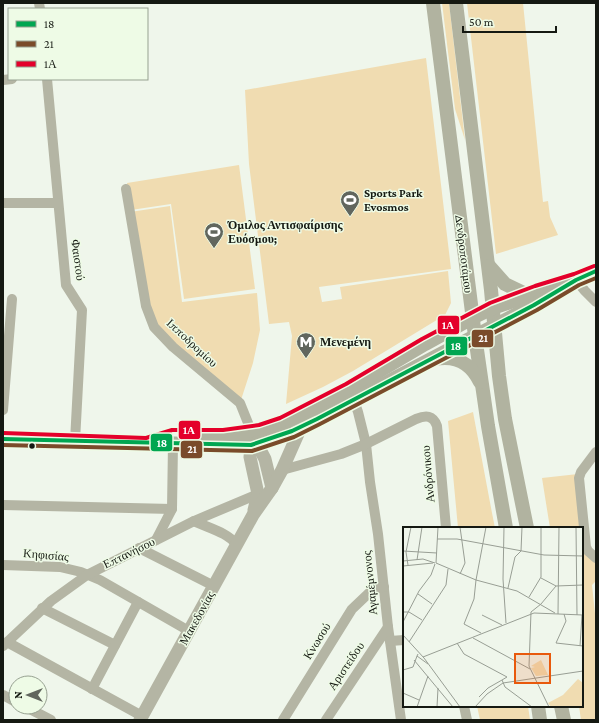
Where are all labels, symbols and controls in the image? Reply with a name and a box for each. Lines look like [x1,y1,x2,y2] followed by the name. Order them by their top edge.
[8,8,148,80] legend
[463,8,556,34] scale bar
[469,15,494,29] text: 50 m
[44,17,54,31] text: 18
[44,37,54,51] text: 21
[44,57,57,71] text: 1Α
[364,186,423,214] place label: Sports Park Evosmos
[339,189,361,217] sports icon: Sports Park Evosmos
[452,214,476,294] street label: Δενδροποτάμου
[227,218,343,246] place label: Όμιλος Αντισφαίρισης Ευόσμου;
[203,221,225,249] sports icon: Όμιλος Αντισφαίρισης Ευόσμου;
[68,238,88,282] street label: Φαιστού
[437,315,460,335] line badge: 1Α
[164,316,220,370] street label: Ιπποδρομίου
[442,319,454,331] text: 1Α
[471,329,494,348] line badge: 21
[295,331,317,359] metro station icon: Μενεμένη
[478,332,488,344] text: 21
[320,335,371,349] place label: Μενεμένη
[445,336,468,356] line badge: 18
[451,340,461,352] text: 18
[178,420,201,440] line badge: 1Α
[183,424,195,436] text: 1Α
[150,433,173,452] line badge: 18
[157,437,167,449] text: 18
[180,440,203,459] line badge: 21
[27,441,37,451] unlabelled marker
[187,443,197,455] text: 21
[419,445,437,503] street label: Ανδρόνικου
[403,527,583,707] inset map
[101,534,157,572] street label: Επτανήσου
[23,546,70,564] street label: Κηφισίας
[360,550,380,616] street label: Αγαμέμνονος
[176,588,218,647] street label: Μακεδονίας
[300,620,334,662] street label: Κνωσού
[325,639,367,693] street label: Αριστείδου
[8,675,48,715] north arrow
[12,691,24,699] text: N

